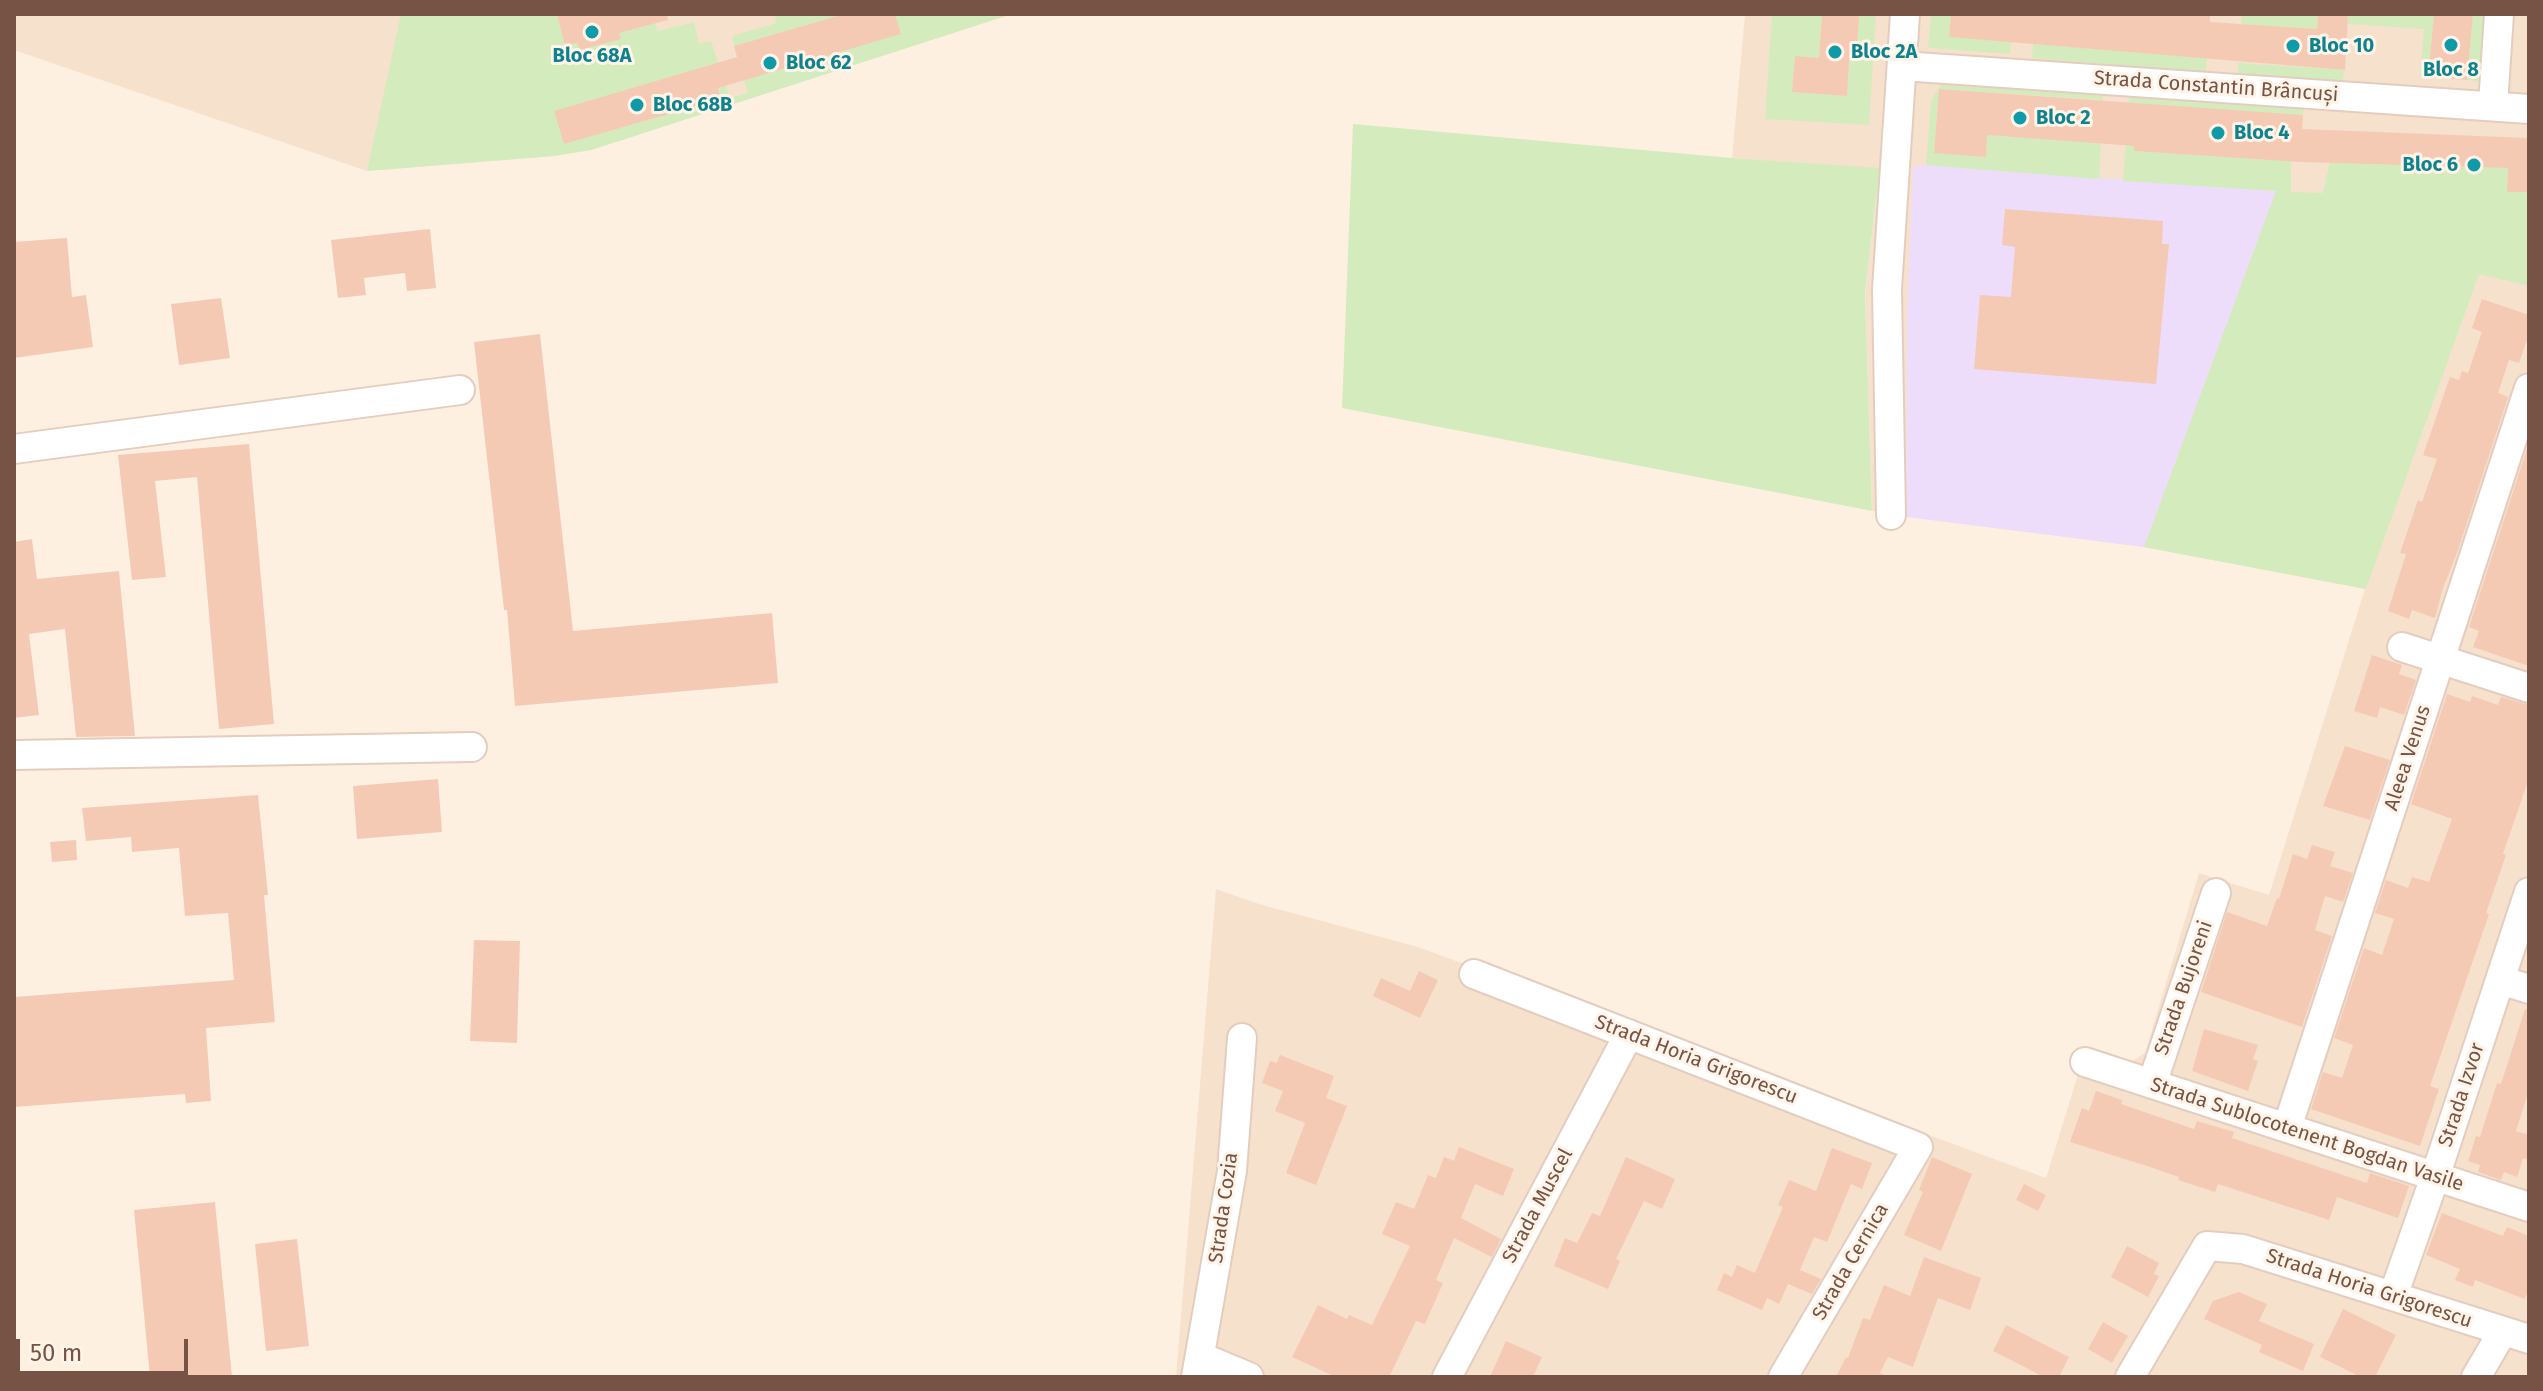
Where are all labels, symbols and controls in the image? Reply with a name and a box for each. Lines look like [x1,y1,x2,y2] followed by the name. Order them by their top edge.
[583,23,601,41] marker: Bloc 68A
[2309,34,2374,58] place label: Bloc 10
[2442,36,2460,54] marker: Bloc 8
[2284,37,2302,55] marker: Bloc 10
[1851,40,1917,64] place label: Bloc 2A
[1826,43,1844,61] marker: Bloc 2A
[553,44,631,68] place label: Bloc 68A
[786,51,852,75] place label: Bloc 62
[761,54,779,72] marker: Bloc 62
[2423,58,2479,82] place label: Bloc 8
[2093,66,2339,108] street label: Strada Constantin Brâncuși
[653,93,732,117] place label: Bloc 68B
[628,96,646,114] marker: Bloc 68B
[2036,106,2091,130] place label: Bloc 2
[2011,109,2029,127] marker: Bloc 2
[2234,121,2289,145] place label: Bloc 4
[2209,124,2227,142] marker: Bloc 4
[2403,153,2458,177] place label: Bloc 6
[2465,156,2483,174] marker: Bloc 6
[2380,702,2436,814] street label: Aleea Venus
[2150,918,2218,1058] street label: Strada Bujoreni
[1591,1010,1801,1110] street label: Strada Horia Grigorescu
[2434,1040,2490,1150] street label: Strada Izvor
[2147,1073,2467,1197] street label: Strada Sublocotenent Bogdan Vasile
[1498,1144,1578,1268] street label: Strada Muscel
[1204,1151,1244,1265] street label: Strada Cozia
[1808,1199,1894,1325] street label: Strada Cernica
[2263,1244,2475,1334] street label: Strada Horia Grigorescu
[20,1323,192,1373] scale bar
[30,1339,82,1367] text: 50 m

